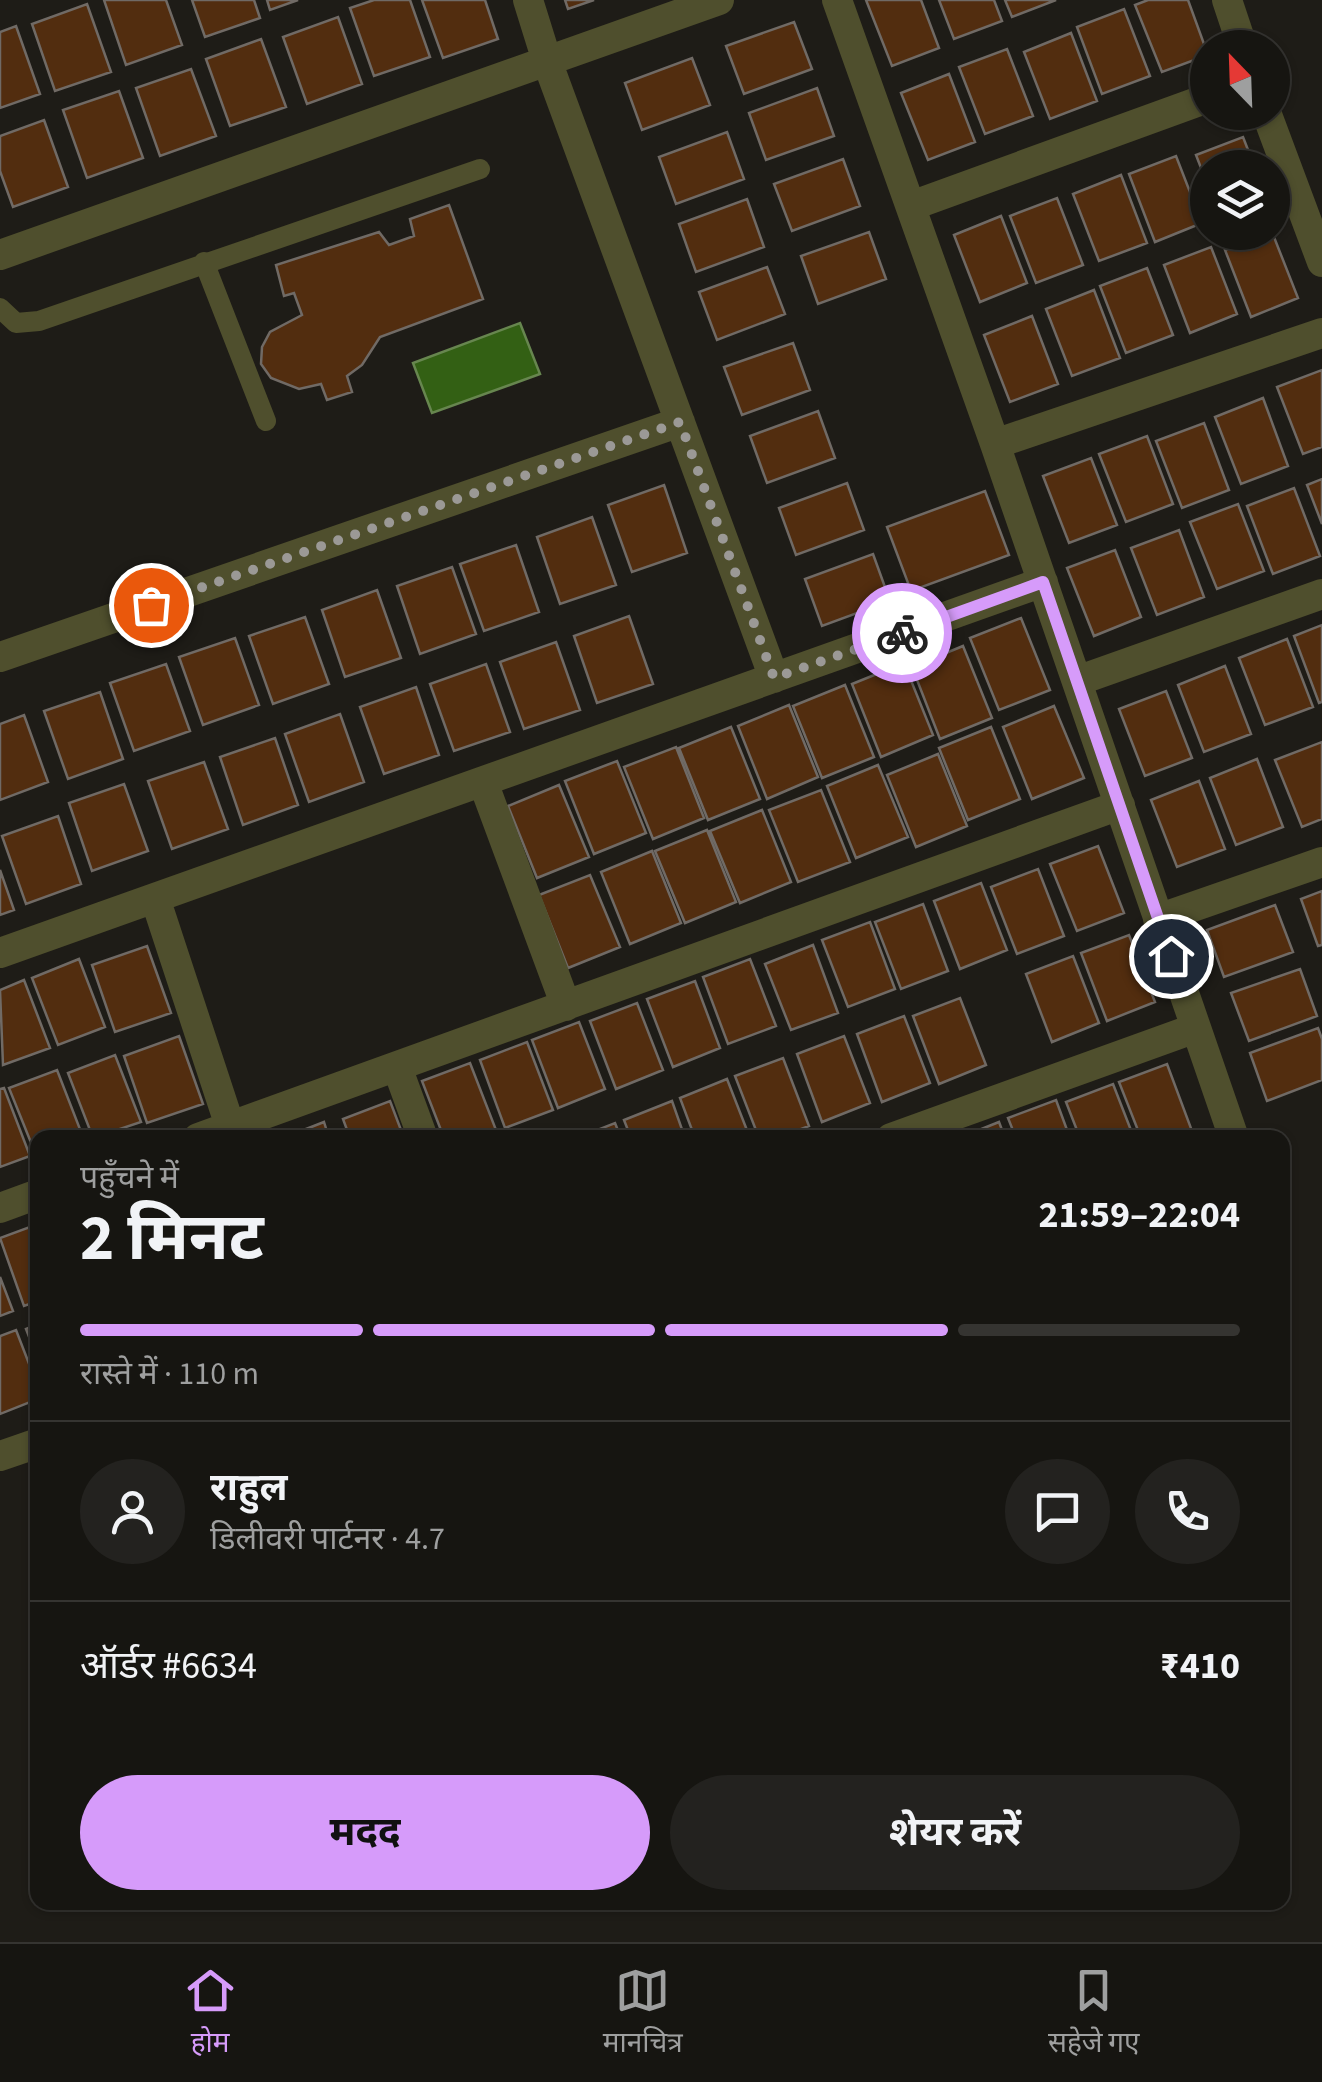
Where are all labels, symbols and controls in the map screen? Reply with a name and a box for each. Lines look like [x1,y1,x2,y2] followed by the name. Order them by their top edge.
[1190,30,1290,130] north arrow
[1190,30,1290,250] map controls
[1190,150,1290,250] button: layers
[109,563,194,648] pin
[124,578,179,633] icon: bag
[852,583,952,683] courier
[875,606,930,661] icon: bike
[1129,914,1214,999] pin
[1144,929,1199,984] icon: home
[80,1155,179,1201] text: पहुँचने में
[1038,1188,1240,1242] text: 21:59–22:04
[80,1192,264,1285] text: 2 मिनट
[80,1351,259,1397] text: रास्ते में · 110 m
[80,1459,185,1564] button: person
[1005,1459,1110,1564] button: chat
[1135,1459,1240,1564] button: phone
[210,1461,287,1515] text: राहुल
[210,1516,445,1562] text: डिलीवरी पार्टनर · 4.7
[80,1639,257,1693] text: ऑर्डर #6634
[1160,1639,1240,1693] text: ₹410
[80,1775,650,1890] button: मदद
[670,1775,1240,1890] button: शेयर करें
[183,1963,238,2063] tab: होम
[603,1963,683,2063] tab: मानचित्र
[1048,1963,1139,2063] tab: सहेजे गए

